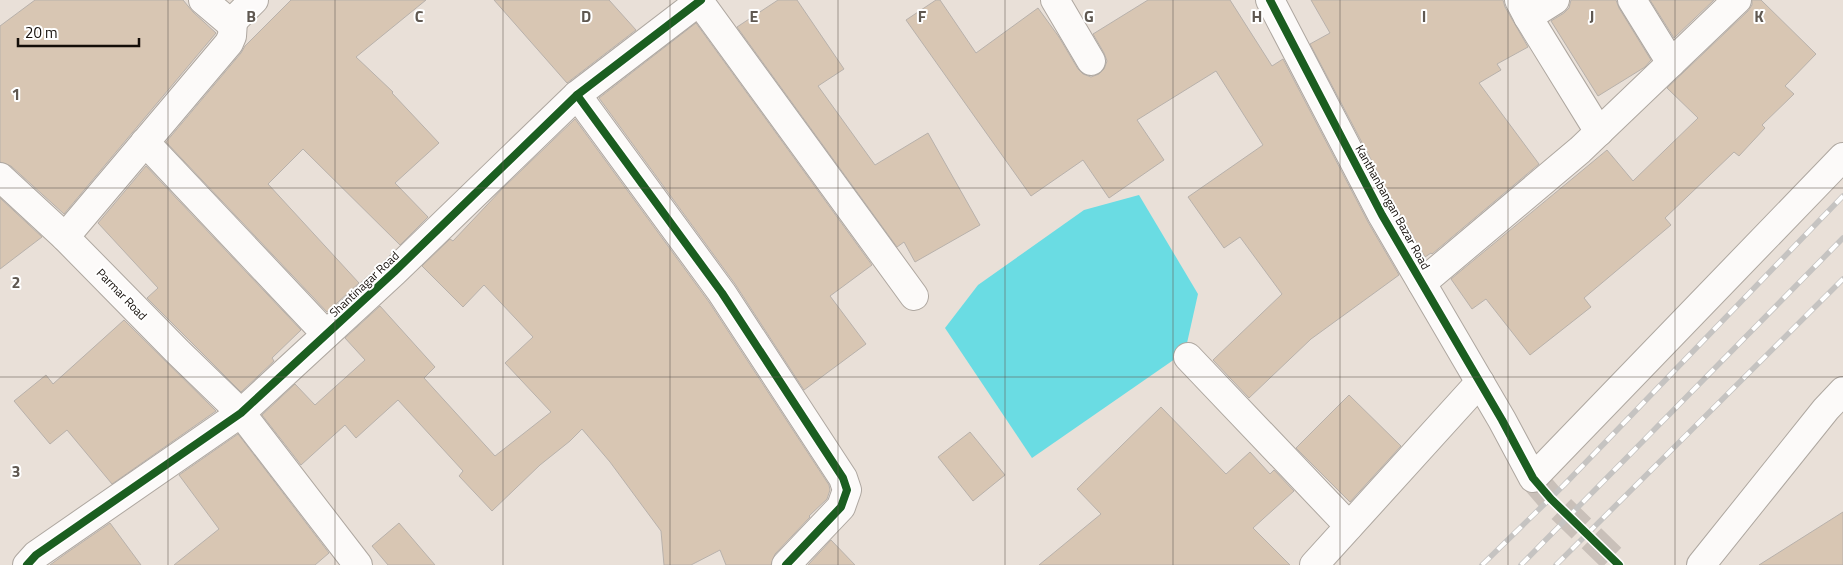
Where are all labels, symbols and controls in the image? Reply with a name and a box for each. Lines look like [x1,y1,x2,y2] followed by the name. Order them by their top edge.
[246,4,256,28] text: B
[415,4,424,28] text: C
[581,4,591,28] text: D
[750,4,759,28] text: E
[918,4,927,28] text: F
[1084,4,1094,28] text: G
[1252,4,1262,28] text: H
[1422,4,1426,28] text: I
[1590,4,1594,28] text: J
[1754,4,1764,28] text: K
[18,15,139,47] scale bar
[25,21,58,44] text: 20 m
[12,82,20,106] text: 1
[1351,141,1435,273] street label: Kanthanbangan Bazar Road
[325,246,403,322] street label: Shantinagar Road
[92,264,152,324] street label: Parmar Road
[12,270,20,294] text: 2
[12,459,20,483] text: 3

